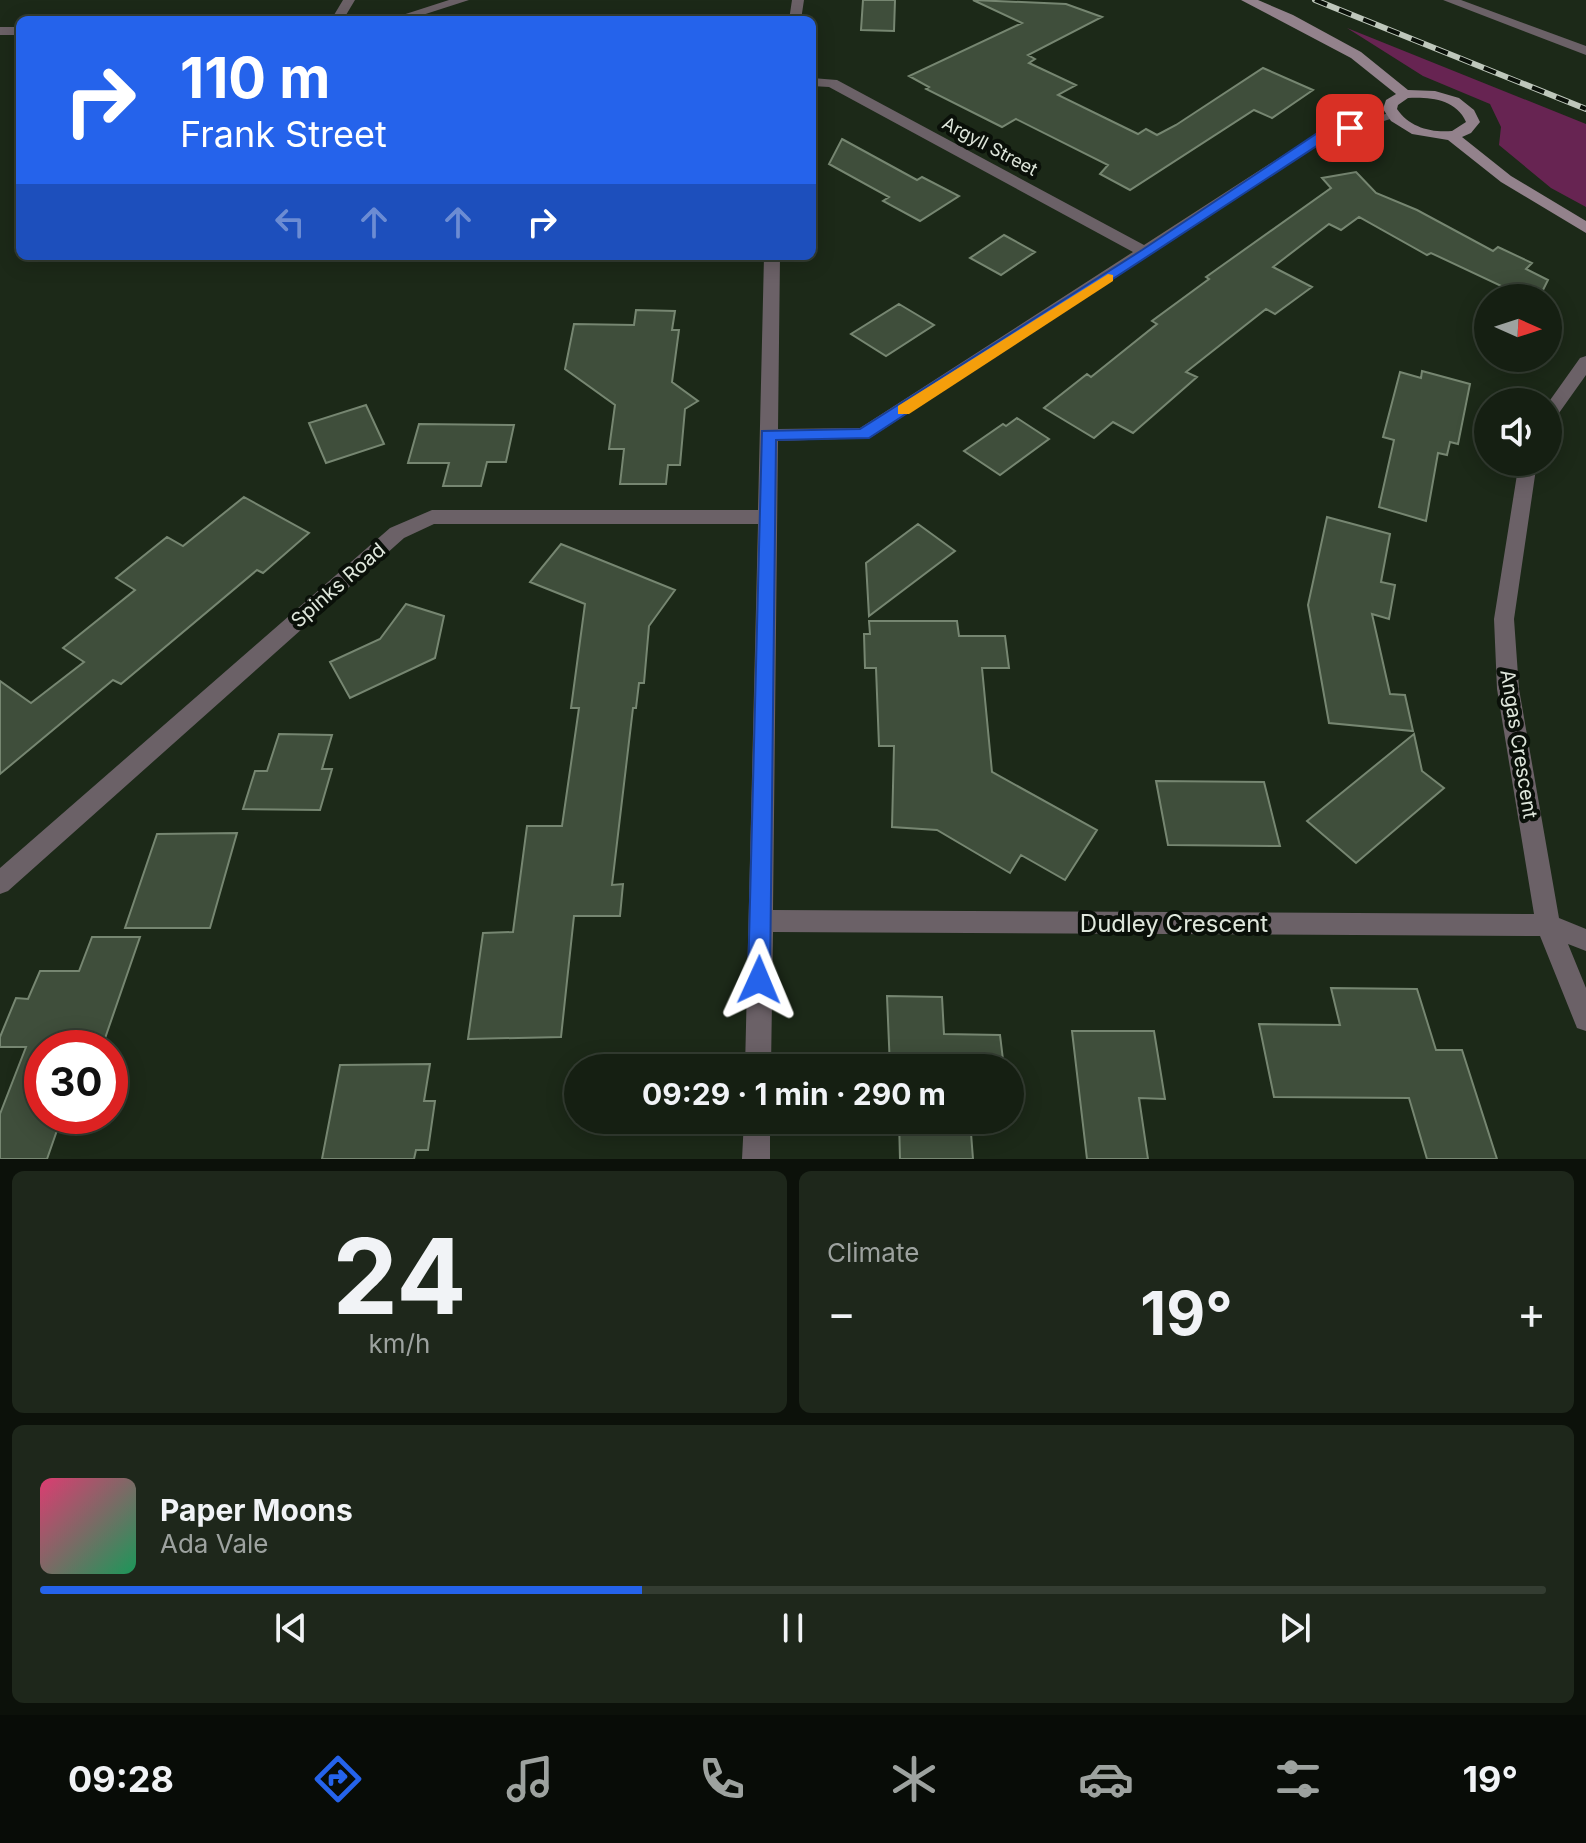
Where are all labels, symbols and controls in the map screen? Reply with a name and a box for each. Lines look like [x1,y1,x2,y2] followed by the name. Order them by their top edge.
[180,44,330,112] text: 110 m
[48,48,152,152] icon: right
[1316,94,1384,162] pin
[1328,106,1372,150] icon: arrive
[180,112,387,156] text: Frank Street
[939,112,1041,180] street label: Argyll Street
[268,200,312,244] icon: left
[352,200,396,244] icon: ahead
[436,200,480,244] icon: ahead
[520,200,564,244] icon: right
[1474,284,1562,372] north arrow
[1474,284,1562,476] map controls
[1474,388,1562,476] button: sound
[286,538,390,632] street label: Spinks Road
[1495,668,1543,821] street label: Angas Crescent
[1080,909,1268,938] street label: Dudley Crescent
[717,938,801,1022] position arrow
[24,1030,128,1134] speed limit sign: 30
[642,1076,946,1112] text: 09:29 · 1 min · 290 m
[332,1213,467,1339] text: 24
[827,1237,919,1268] text: Climate
[1140,1277,1233,1349] text: 19°
[827,1286,856,1340] text: −
[1517,1286,1546,1340] text: +
[369,1328,430,1359] text: km/h
[160,1492,353,1528] text: Paper Moons
[160,1528,268,1559] text: Ada Vale
[269,1606,313,1650] icon: previous
[771,1606,815,1650] icon: pause
[1273,1606,1317,1650] icon: next
[310,1751,366,1807] icon: directions
[502,1751,558,1807] icon: music
[694,1751,750,1807] icon: phone
[886,1751,942,1807] icon: climate
[1078,1751,1134,1807] icon: car
[1270,1751,1326,1807] icon: filters
[68,1757,174,1801] text: 09:28
[1463,1757,1518,1801] text: 19°

